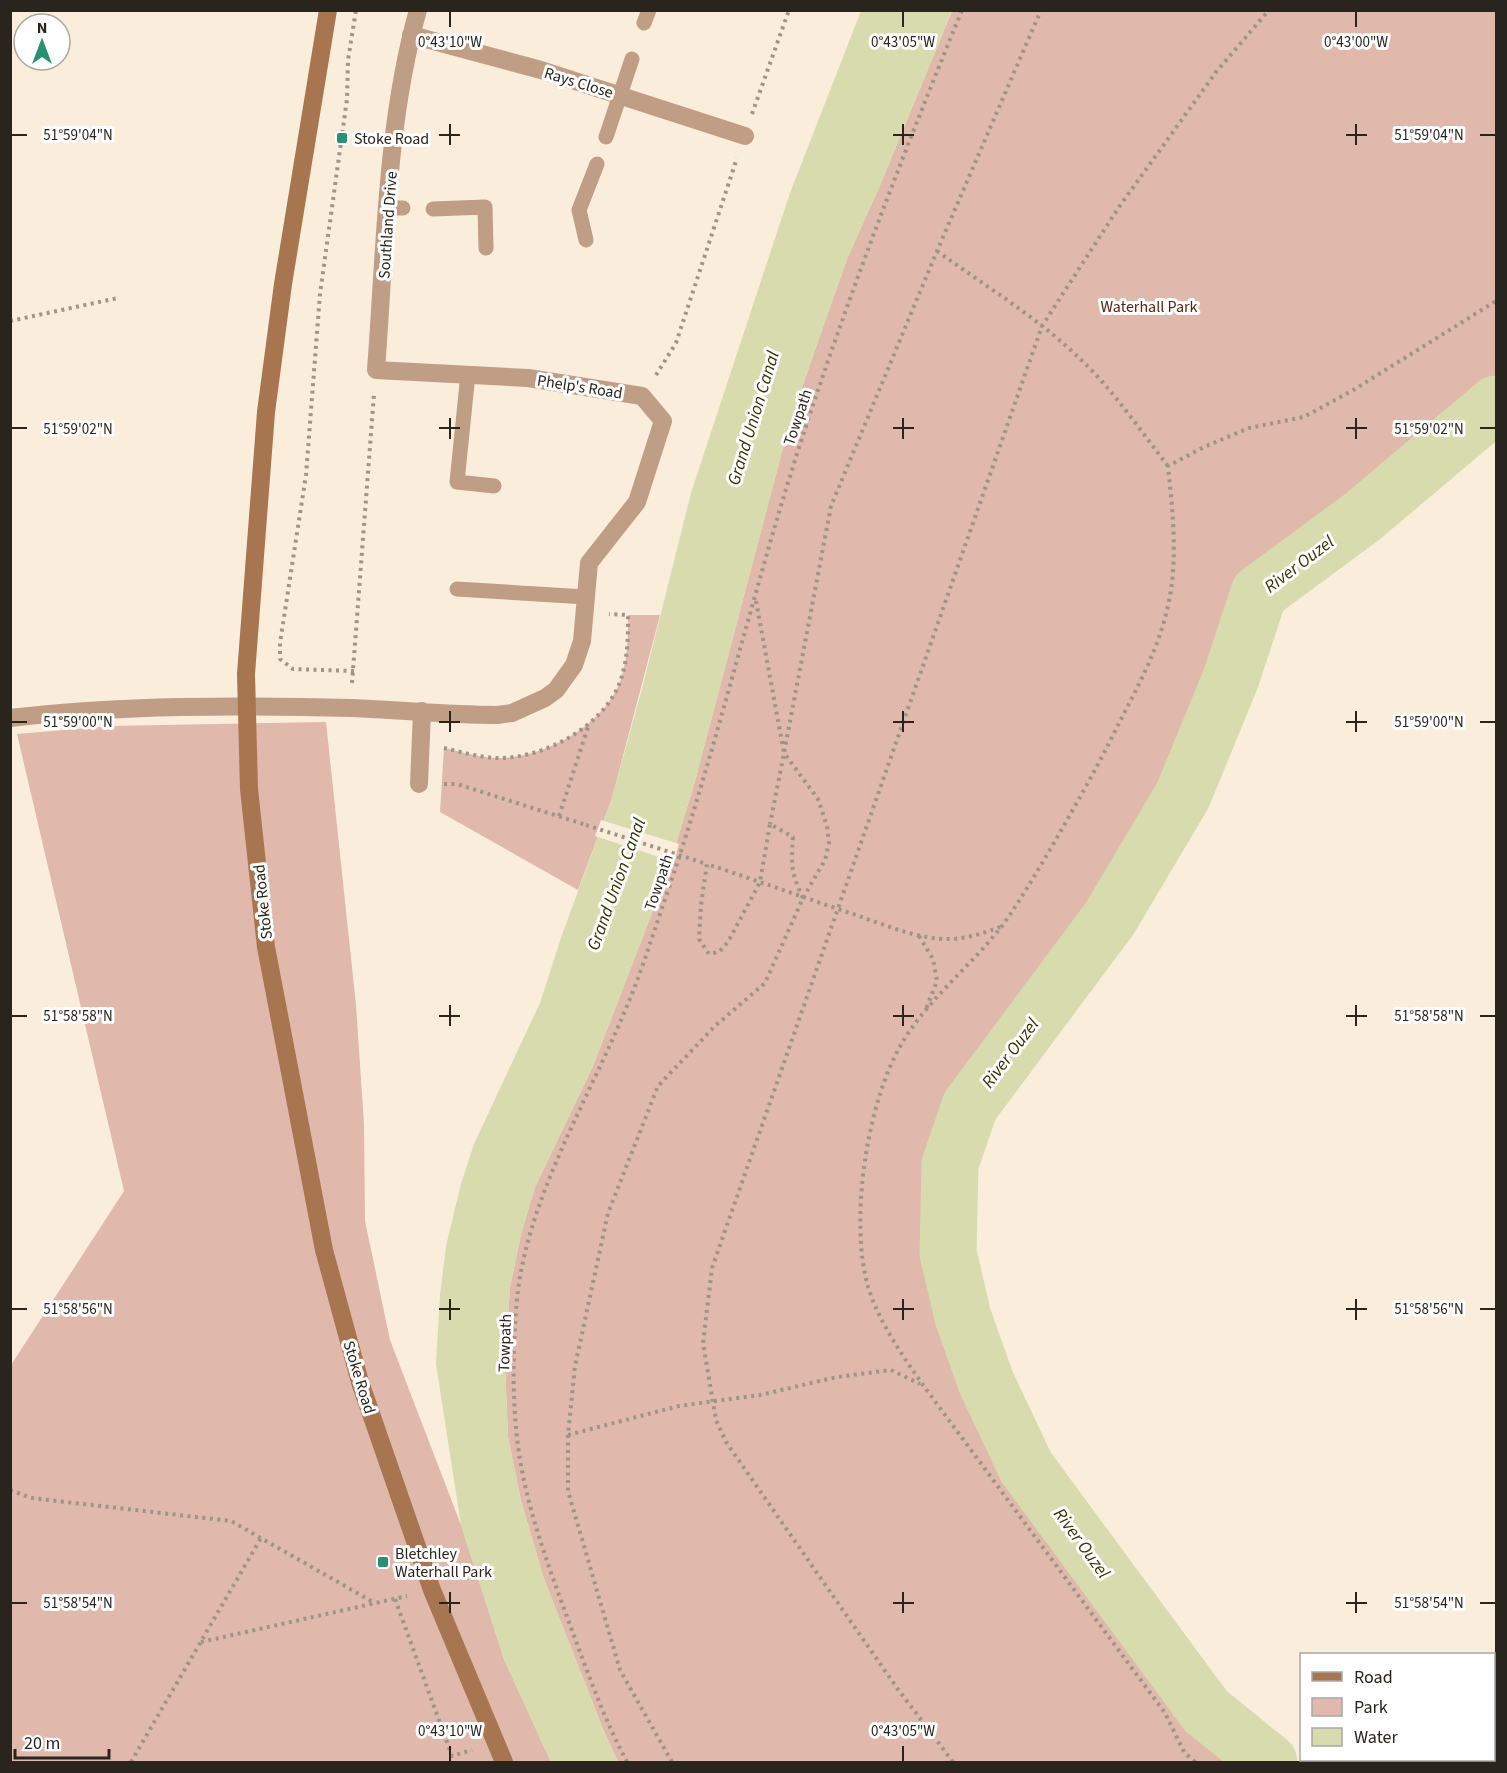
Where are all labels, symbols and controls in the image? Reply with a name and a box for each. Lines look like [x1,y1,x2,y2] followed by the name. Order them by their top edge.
[12,12,72,72] north arrow
[37,17,47,39] text: N
[418,32,482,53] text: 0°43'10"W
[871,32,935,53] text: 0°43'05"W
[1324,32,1388,53] text: 0°43'00"W
[542,62,616,104] street label: Rays Close
[43,125,113,146] text: 51°59'04"N
[1394,125,1464,146] text: 51°59'04"N
[354,128,429,150] place label: Stoke Road
[335,131,349,145] marker: Stoke Road
[373,171,403,280] street label: Southland Drive
[1101,296,1198,318] park label: Waterhall Park
[721,347,786,488] water label: Grand Union Canal
[536,369,624,405] street label: Phelp's Road
[778,386,818,448] street label: Towpath
[43,419,113,440] text: 51°59'02"N
[1394,419,1464,440] text: 51°59'02"N
[1259,529,1340,599] water label: River Ouzel
[43,712,113,733] text: 51°59'00"N
[1394,712,1464,733] text: 51°59'00"N
[581,814,652,954] water label: Grand Union Canal
[639,851,679,913] street label: Towpath
[248,863,278,940] street label: Stoke Road
[43,1006,113,1027] text: 51°58'58"N
[1394,1006,1464,1027] text: 51°58'58"N
[976,1013,1045,1093] water label: River Ouzel
[43,1299,113,1320] text: 51°58'56"N
[1394,1299,1464,1320] text: 51°58'56"N
[493,1314,517,1373] street label: Towpath
[338,1338,381,1416] street label: Stoke Road
[1047,1503,1116,1584] water label: River Ouzel
[395,1543,492,1583] place label: Bletchley Waterhall Park
[376,1555,390,1569] marker: Bletchley Waterhall Park
[43,1593,113,1614] text: 51°58'54"N
[1394,1593,1464,1614] text: 51°58'54"N
[1300,1653,1495,1761] legend
[1354,1665,1393,1690] text: Road
[1354,1695,1388,1720] text: Park
[418,1721,482,1742] text: 0°43'10"W
[871,1721,935,1742] text: 0°43'05"W
[15,1722,110,1760] scale bar
[1354,1725,1398,1750] text: Water
[24,1731,60,1756] text: 20 m

